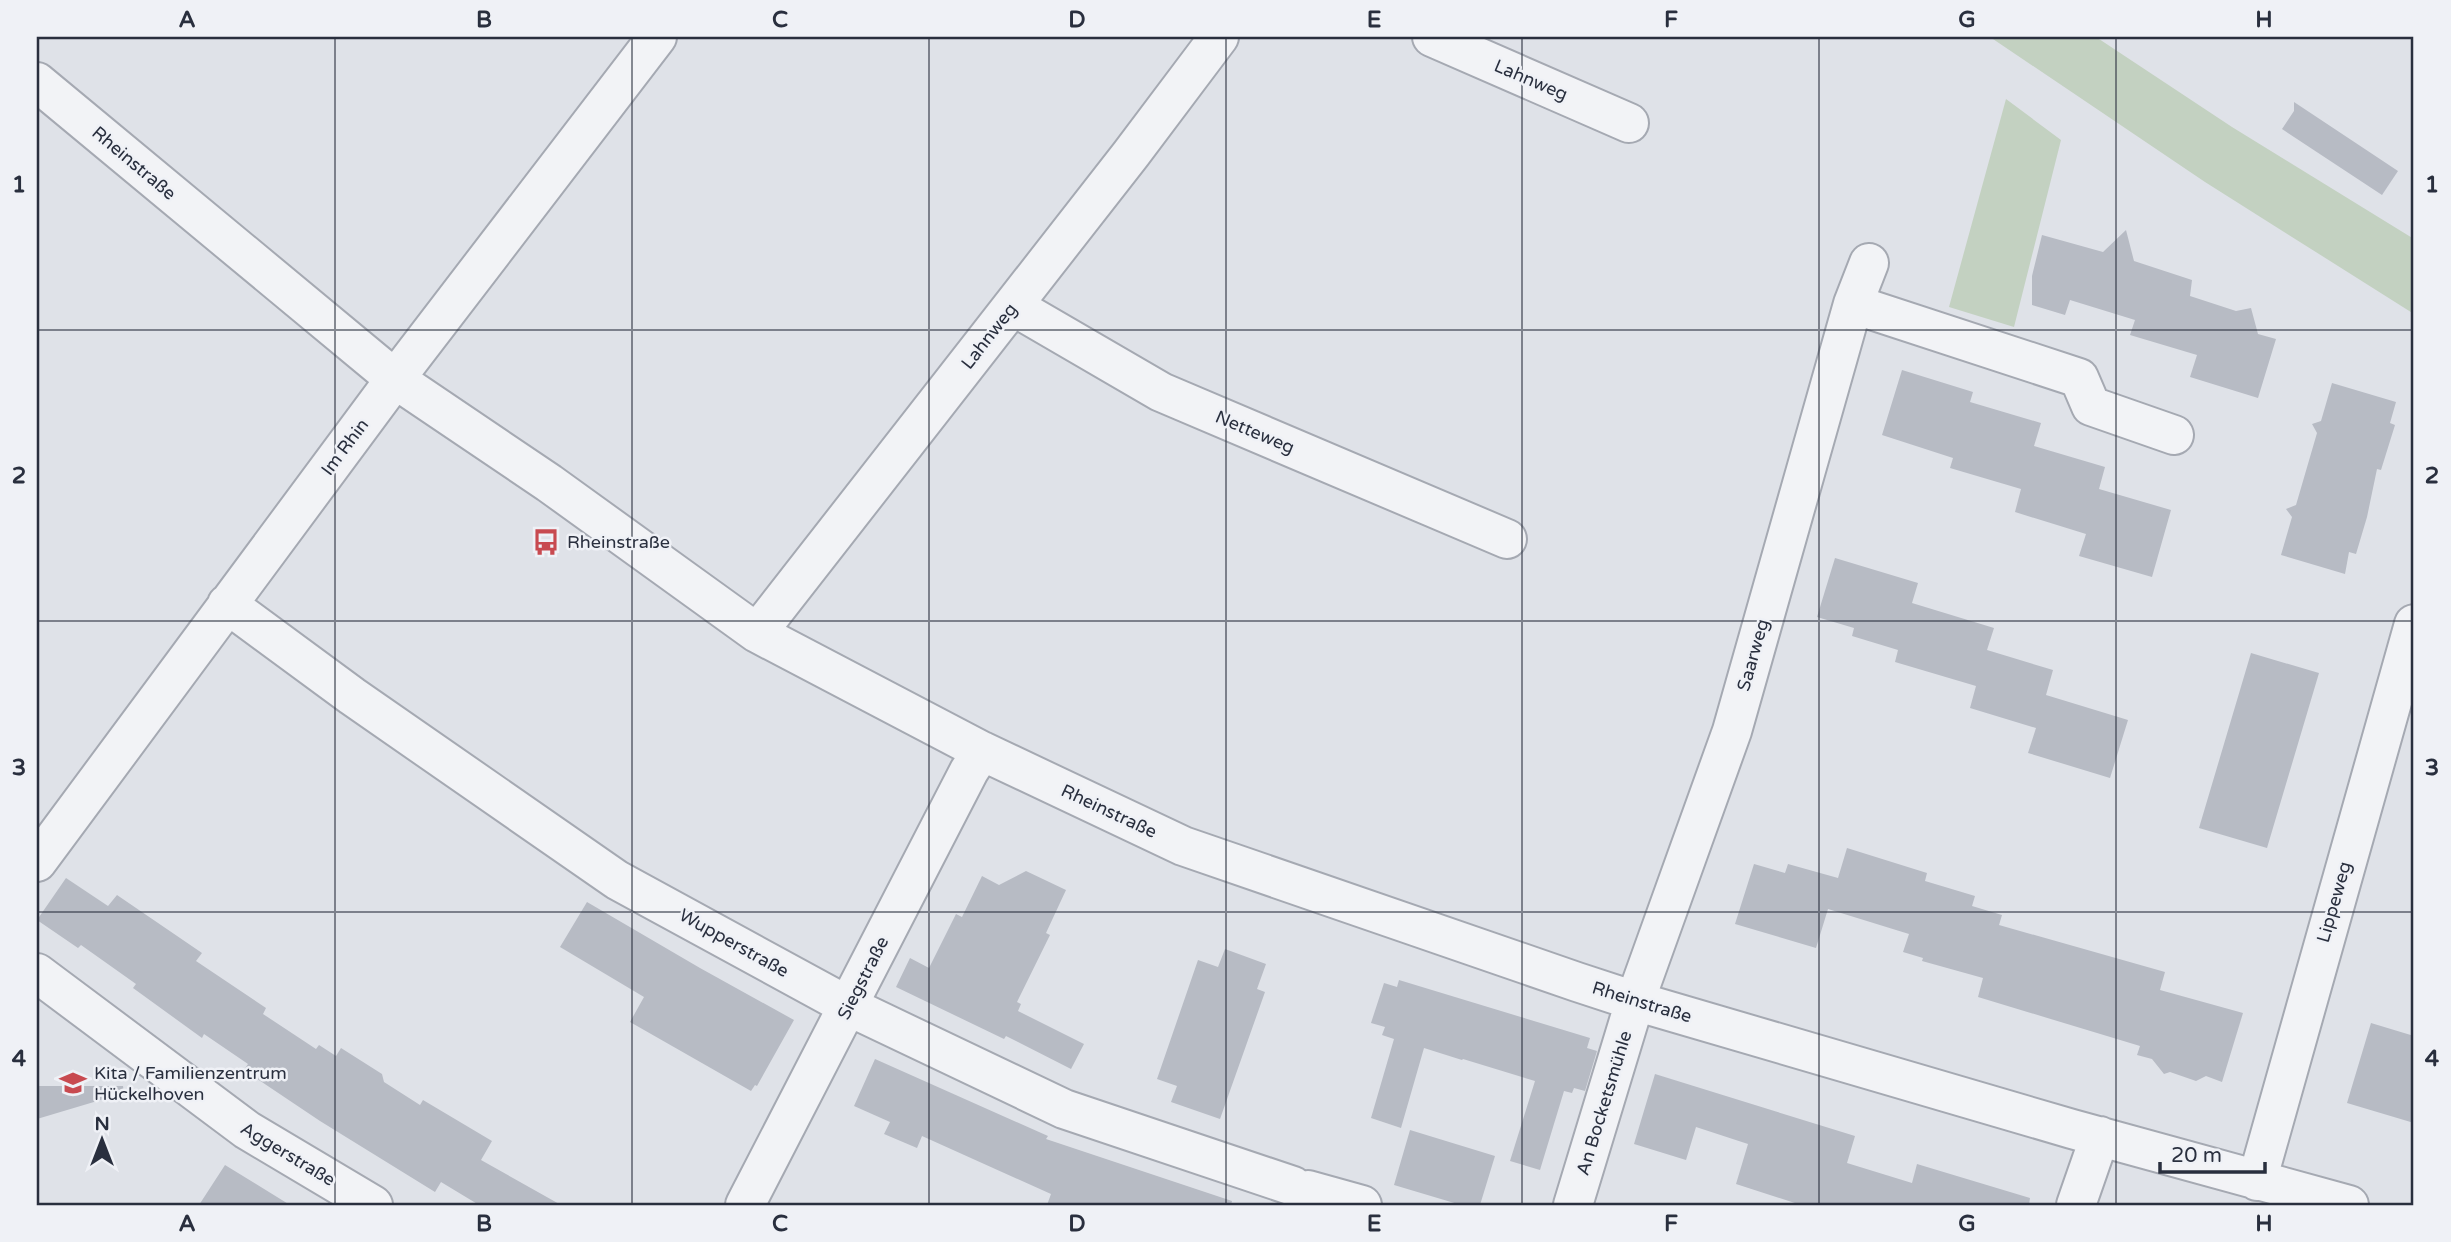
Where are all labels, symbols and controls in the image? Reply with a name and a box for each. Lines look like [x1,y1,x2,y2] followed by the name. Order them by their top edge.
[178,6,196,34] text: A
[476,6,492,34] text: B
[772,6,788,34] text: C
[1068,6,1086,34] text: D
[1367,6,1381,34] text: E
[1664,6,1678,34] text: F
[1958,6,1976,34] text: G
[2255,6,2273,34] text: H
[1491,55,1571,105] street label: Lahnweg
[87,121,181,205] street label: Rheinstraße
[12,171,26,199] text: 1
[2425,171,2439,199] text: 1
[956,299,1022,373] street label: Lahnweg
[1212,406,1298,458] street label: Netteweg
[317,414,373,480] street label: Im Rhin
[12,462,26,490] text: 2
[2425,462,2439,490] text: 2
[531,527,561,557] bus stop icon: Rheinstraße
[567,531,670,553] place label: Rheinstraße
[1732,616,1774,694] street label: Saarweg
[12,754,26,782] text: 3
[2425,754,2439,782] text: 3
[1058,779,1160,843] street label: Rheinstraße
[2312,859,2356,945] street label: Lippeweg
[675,904,793,982] street label: Wupperstraße
[833,933,893,1023] street label: Siegstraße
[1590,976,1694,1028] street label: Rheinstraße
[1572,1028,1636,1178] street label: An Bocketsmühle
[12,1045,27,1073] text: 4
[2425,1045,2440,1073] text: 4
[94,1062,287,1105] place label: Kita / Familienzentrum Hückelhoven
[58,1068,88,1098] school or university icon: Kita / Familienzentrum Hückelhoven
[66,1106,136,1176] north arrow
[94,1113,110,1135] text: N
[237,1117,339,1191] street label: Aggerstraße
[2160,1130,2266,1174] scale bar
[2171,1143,2222,1168] text: 20 m
[178,1210,196,1238] text: A
[476,1210,492,1238] text: B
[772,1210,788,1238] text: C
[1068,1210,1086,1238] text: D
[1367,1210,1381,1238] text: E
[1664,1210,1678,1238] text: F
[1958,1210,1976,1238] text: G
[2255,1210,2273,1238] text: H

